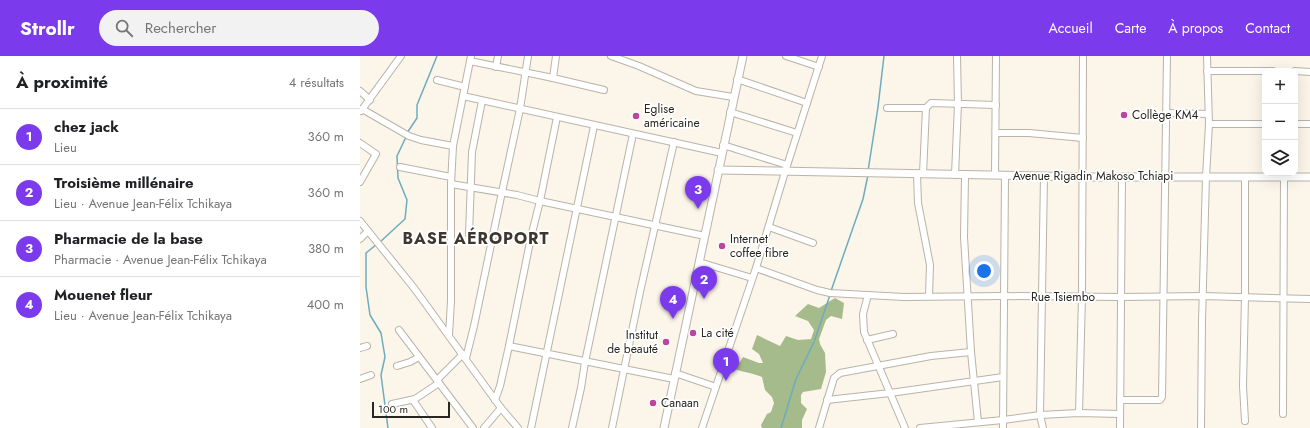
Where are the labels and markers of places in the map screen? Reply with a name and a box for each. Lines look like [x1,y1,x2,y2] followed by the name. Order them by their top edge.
[644,100,700,132] place label: Eglise américaine
[1132,106,1199,124] place label: Collège KM4
[1119,110,1129,120] marker: Collège KM4
[631,111,641,121] marker: Eglise américaine
[685,176,711,209] pin: 3
[730,230,789,262] place label: Internet coffee fibre
[717,241,727,251] marker: Internet coffee fibre
[691,266,717,299] pin: 2
[660,286,686,319] pin: 4
[701,324,734,342] place label: La cité
[607,326,658,358] place label: Institut de beauté
[688,328,698,338] marker: La cité
[661,337,671,347] marker: Institut de beauté
[713,348,739,381] pin: 1
[661,394,699,412] place label: Canaan
[648,398,658,408] marker: Canaan

